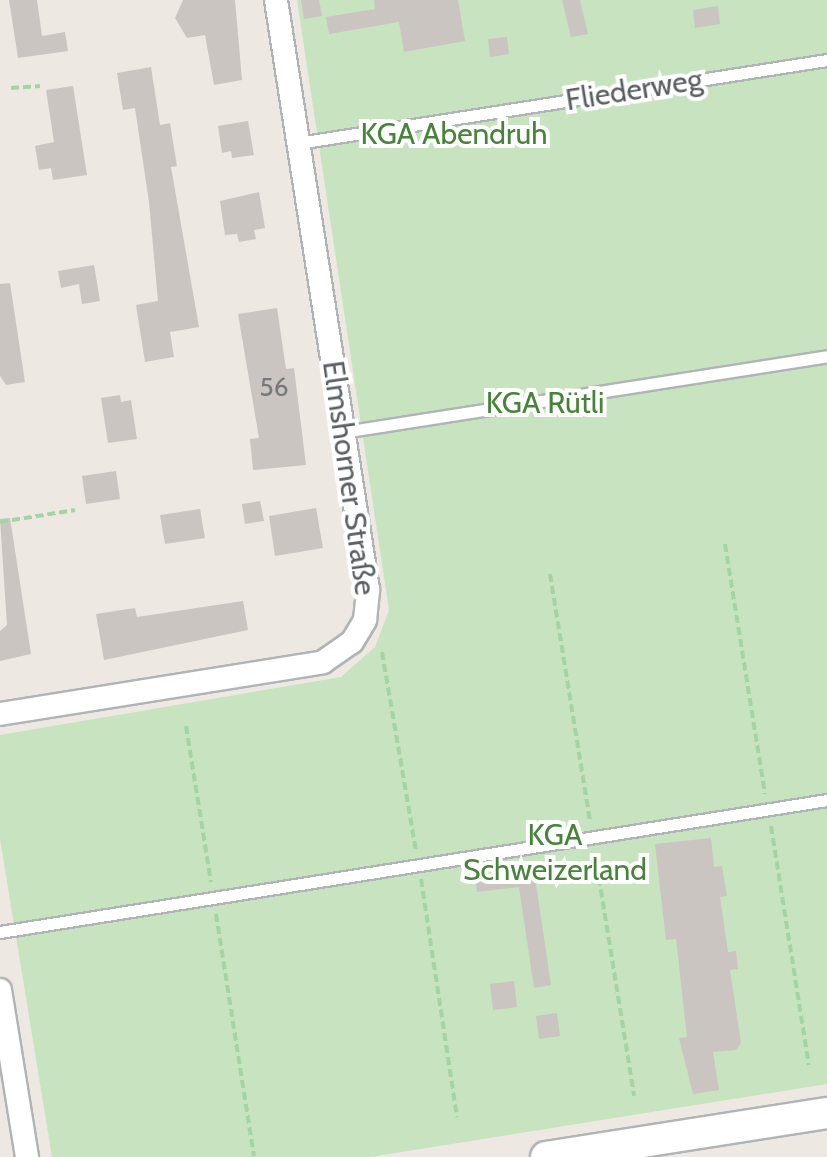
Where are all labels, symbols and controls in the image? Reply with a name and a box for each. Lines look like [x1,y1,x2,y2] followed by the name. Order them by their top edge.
[563,61,705,119] street label: Fliederweg
[361,116,547,152] park label: KGA Abendruh
[315,358,383,598] street label: Elmshorner Straße
[260,372,288,404] house number: 56
[486,385,604,421] park label: KGA Rütli
[463,817,647,888] park label: KGA Schweizerland

